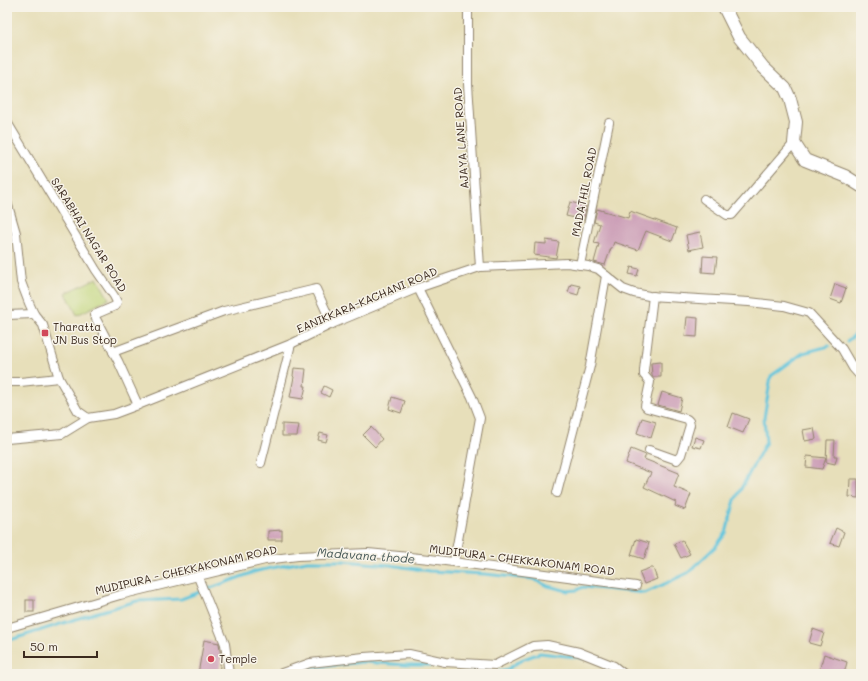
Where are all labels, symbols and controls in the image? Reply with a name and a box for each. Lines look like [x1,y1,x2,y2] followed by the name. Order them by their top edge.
[449,87,472,189] street label: AJAYA LANE ROAD
[568,146,600,238] street label: MADATHIL ROAD
[48,175,131,295] street label: SARABHAI NAGAR ROAD
[294,263,439,336] street label: EANIKKARA-KACHANI ROAD
[53,319,117,347] place label: Tharatta JN Bus Stop
[40,328,50,338] marker: Tharatta JN Bus Stop
[93,541,278,598] street label: MUDIPURA - CHEKKAKONAM ROAD
[429,541,615,578] street label: MUDIPURA - CHEKKAKONAM ROAD
[317,544,416,566] water label: Madavana thode
[24,633,97,659] scale bar
[30,638,58,654] text: 50 m
[219,651,257,666] place label: Temple
[206,654,216,664] marker: Temple

